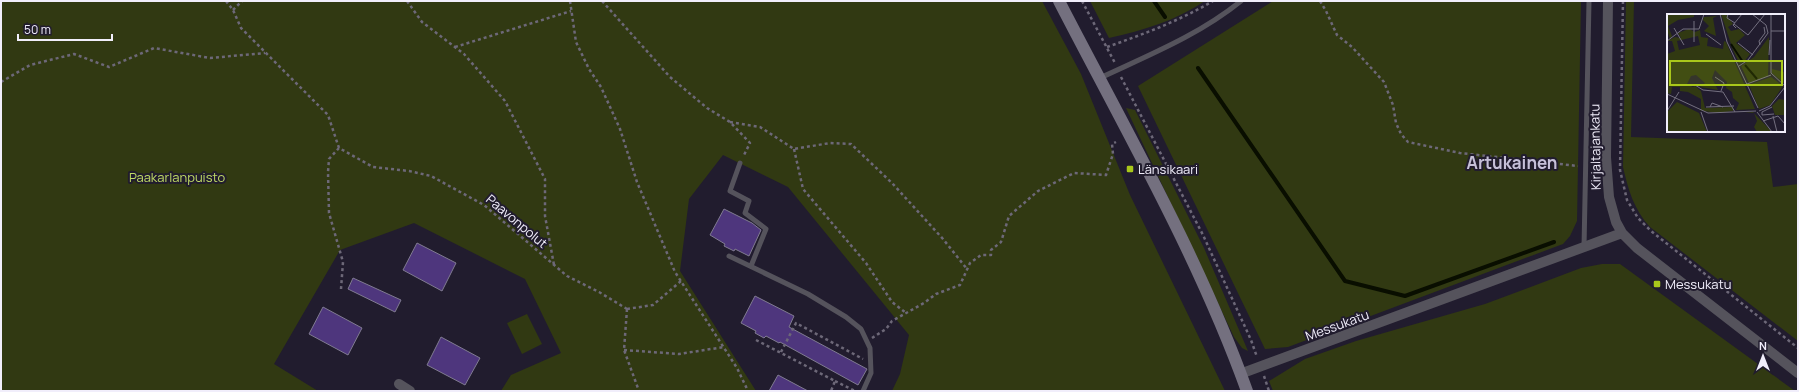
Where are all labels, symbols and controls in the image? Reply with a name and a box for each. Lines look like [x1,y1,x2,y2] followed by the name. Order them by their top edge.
[1667,14,1785,132] inset map
[18,16,112,42] scale bar
[24,21,51,38] text: 50 m
[1585,104,1605,190] street label: Kirjaltajankatu
[1467,151,1558,174] district label: Artukainen
[1138,160,1198,178] place label: Länsikaari
[1125,164,1135,174] marker: Länsikaari
[129,168,225,186] park label: Paakarlanpuisto
[483,190,551,252] street label: Paavonpolut
[1665,275,1732,293] place label: Messukatu
[1652,279,1662,289] marker: Messukatu
[1303,305,1371,345] street label: Messukatu
[1743,336,1783,376] north arrow
[1759,338,1767,353] text: N

